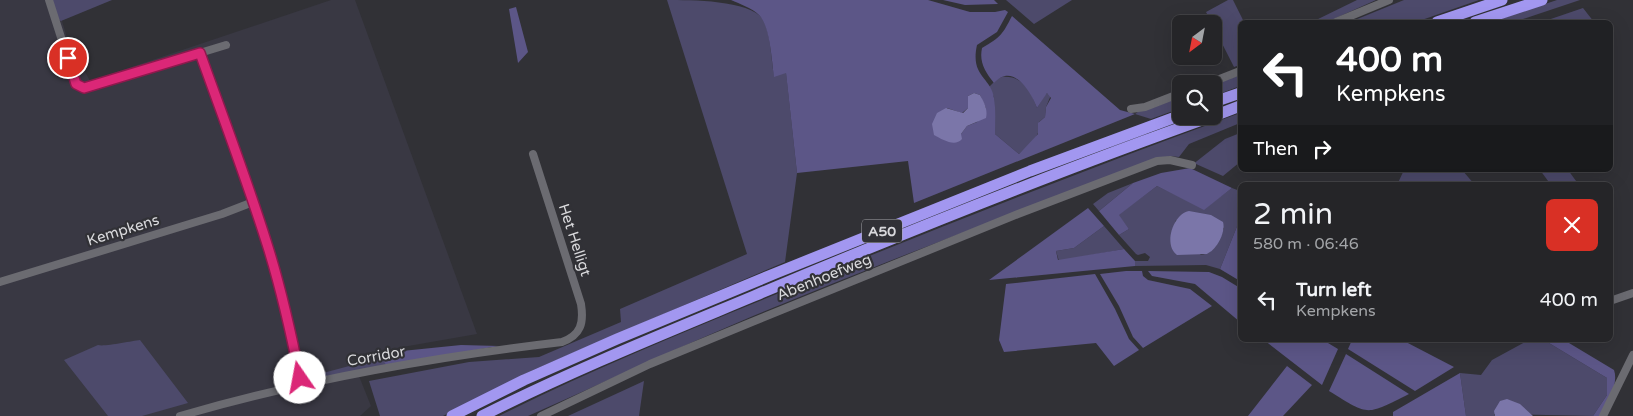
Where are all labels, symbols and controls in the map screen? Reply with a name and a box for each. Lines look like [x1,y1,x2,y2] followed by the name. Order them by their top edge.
[1172,15,1222,65] north arrow
[1172,15,1222,125] map controls
[47,37,89,79] pin
[1336,39,1443,81] text: 400 m
[1253,40,1318,105] icon: left
[54,44,82,72] icon: arrive
[1172,75,1222,125] button: search
[1336,81,1445,107] text: Kempkens
[1308,135,1336,163] icon: right
[1253,138,1298,160] text: Then
[1253,196,1333,233] text: 2 min
[1546,199,1598,251] button: close
[555,201,595,279] street label: Het Helligt
[85,210,161,250] street label: Kempkens
[862,220,902,242] road number: A50
[1253,234,1359,254] text: 580 m · 06:46
[774,250,874,304] street label: Abenhoefweg
[1296,279,1372,301] text: Turn left
[1253,286,1281,314] icon: left
[1540,289,1598,311] text: 400 m
[1296,301,1376,321] text: Kempkens
[345,342,407,370] street label: Corridor
[273,351,325,403] position arrow

